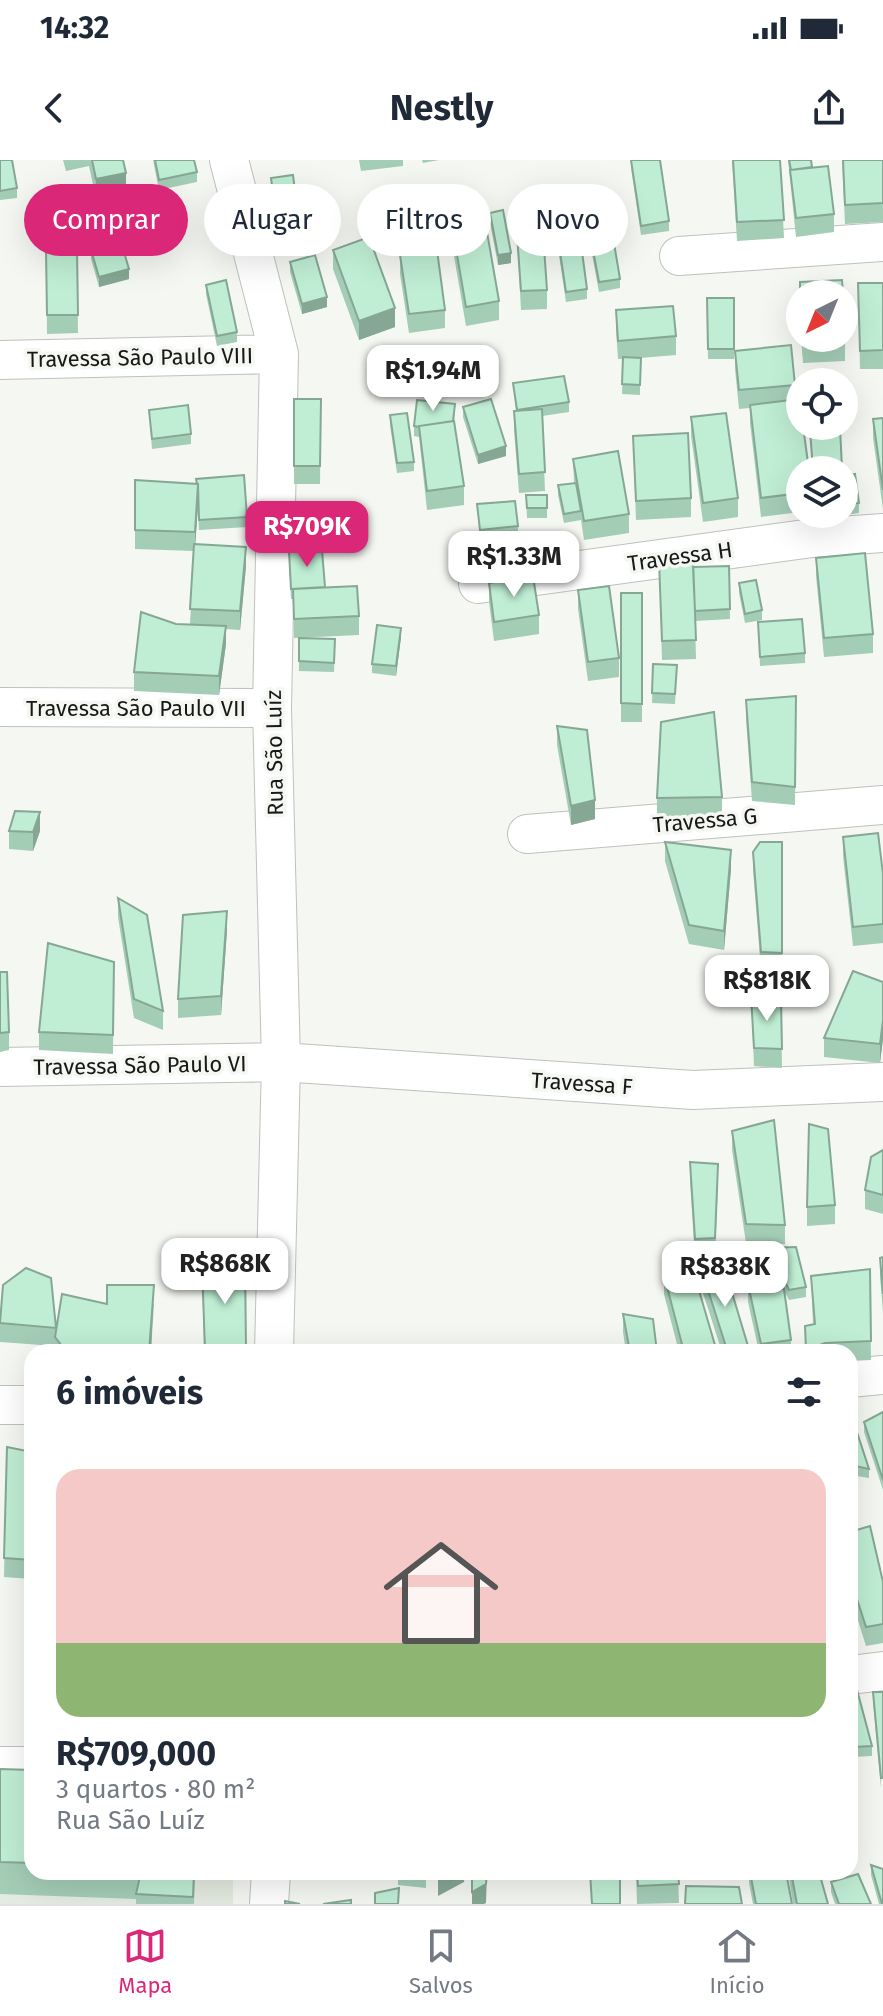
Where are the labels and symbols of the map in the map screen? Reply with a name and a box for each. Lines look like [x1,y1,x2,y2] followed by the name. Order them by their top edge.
[786,280,858,352] north arrow
[27,342,253,373] street label: Travessa São Paulo VIII
[359,345,507,413] pin: R$1.94M
[242,501,372,569] pin: R$709K
[440,531,588,599] pin: R$1.33M
[626,536,734,577] street label: Travessa H
[260,690,289,816] street label: Rua São Luíz
[26,695,246,722] street label: Travessa São Paulo VII
[652,802,758,839] street label: Travessa G
[702,955,832,1023] pin: R$818K
[33,1050,247,1081] street label: Travessa São Paulo VI
[530,1066,634,1101] street label: Travessa F
[160,1238,290,1306] pin: R$868K
[660,1241,790,1309] pin: R$838K

